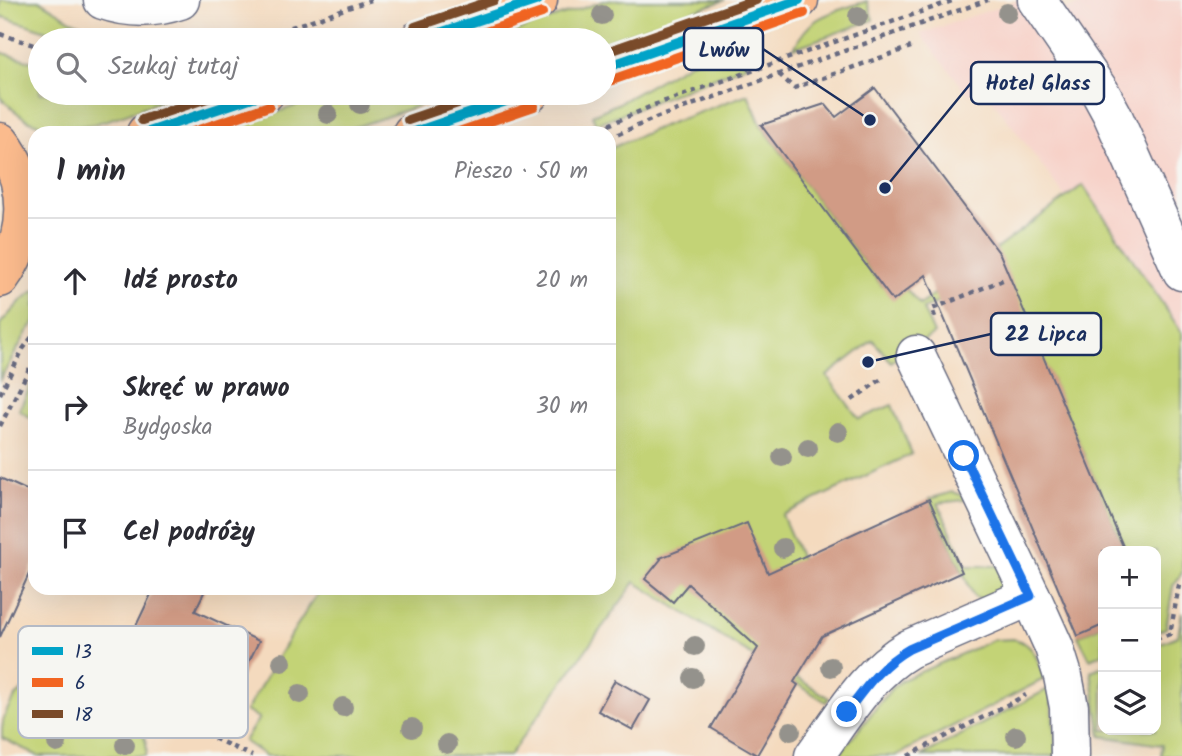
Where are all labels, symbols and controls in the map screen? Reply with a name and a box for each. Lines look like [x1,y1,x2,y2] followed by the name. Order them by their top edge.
[28,28,616,105] search box
[684,28,763,70] callout: Lwów
[699,35,750,68] text: Lwów
[108,46,239,88] text: Szukaj tutaj
[52,48,90,86] icon: search
[971,62,1104,104] callout: Hotel Glass
[985,68,1091,101] text: Hotel Glass
[56,148,126,196] text: 1 min
[454,154,588,190] text: Pieszo · 50 m
[123,260,238,302] text: Idź prosto
[56,262,94,300] icon: ahead
[536,263,588,299] text: 20 m
[991,313,1101,355] callout: 22 Lipca
[1005,319,1087,352] text: 22 Lipca
[123,368,290,410] text: Skręć w prawo
[56,388,94,426] icon: right
[536,389,588,425] text: 30 m
[123,410,213,446] text: Bydgoska
[948,440,979,471] route start
[123,512,255,554] text: Cel podróży
[56,514,94,552] icon: arrive
[1098,546,1161,735] map controls
[1098,546,1161,609] button: +
[1098,609,1161,672] button: −
[18,626,248,738] legend
[75,638,92,668] text: 13
[75,669,86,699] text: 6
[1098,672,1161,735] button: layers
[831,696,862,727] route end
[75,701,93,731] text: 18

